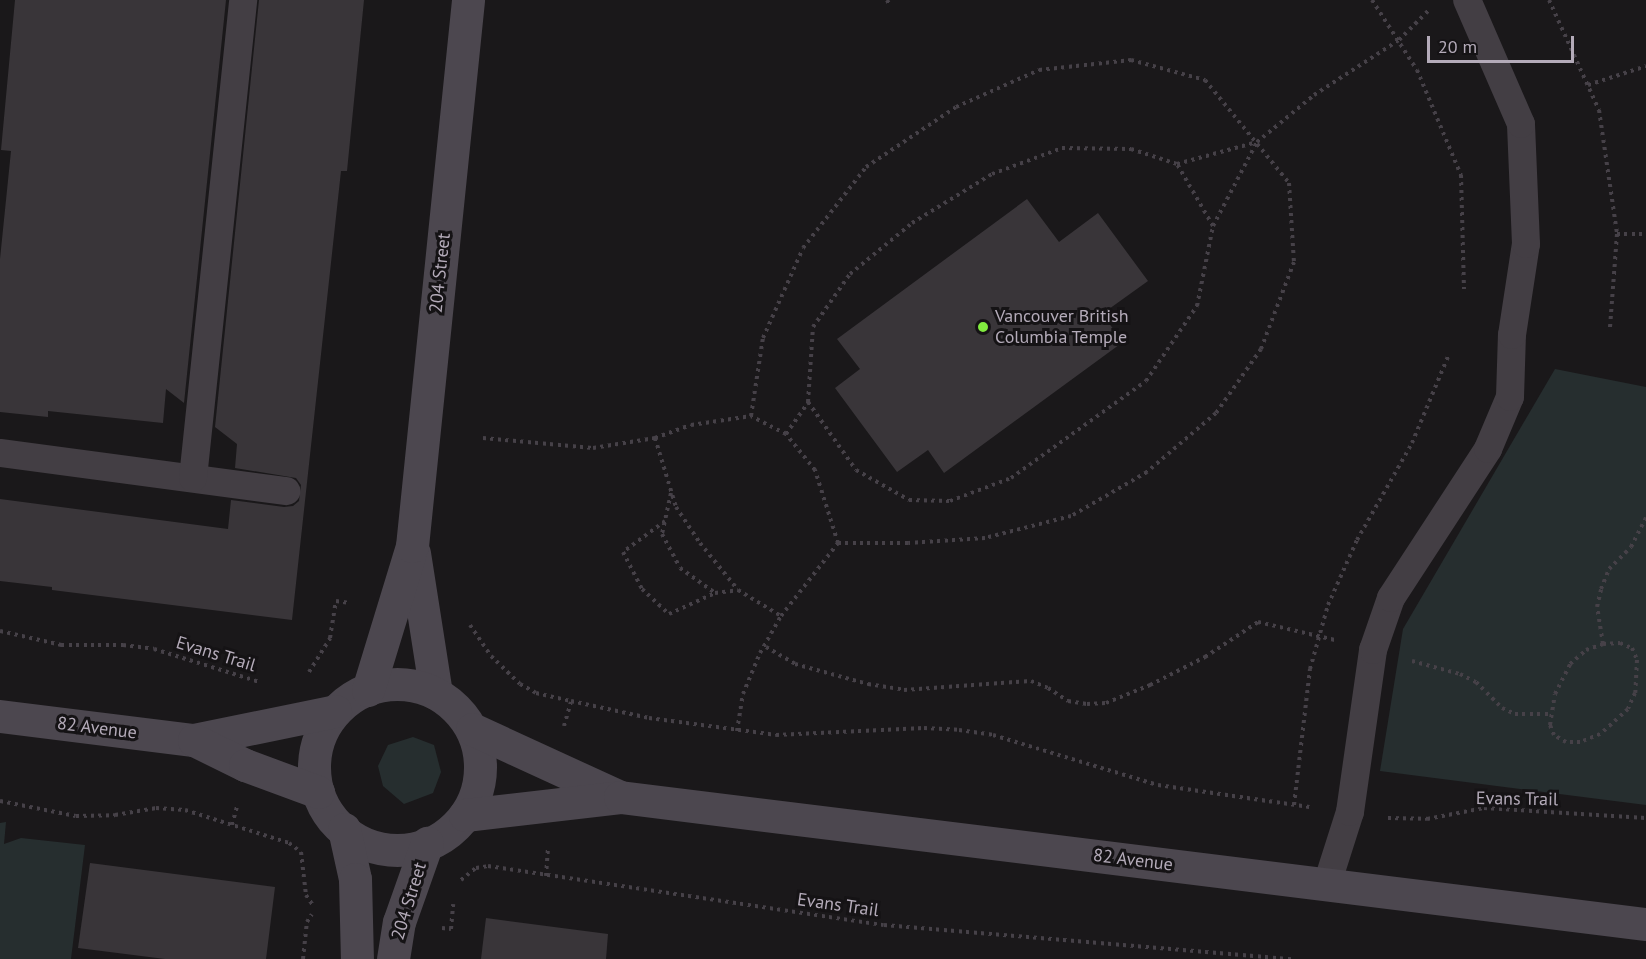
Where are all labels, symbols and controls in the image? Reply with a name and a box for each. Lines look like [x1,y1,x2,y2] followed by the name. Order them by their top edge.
[1430,24,1577,62] scale bar
[1438,35,1477,58] text: 20 m
[425,232,455,314] street label: 204 Street
[995,306,1129,348] place label: Vancouver British Columbia Temple
[976,320,990,334] marker: Vancouver British Columbia Temple
[173,632,259,676] street label: Evans Trail
[56,712,138,744] street label: 82 Avenue
[1475,787,1559,811] street label: Evans Trail
[1092,844,1174,876] street label: 82 Avenue
[387,859,431,943] street label: 204 Street
[796,889,880,921] street label: Evans Trail

